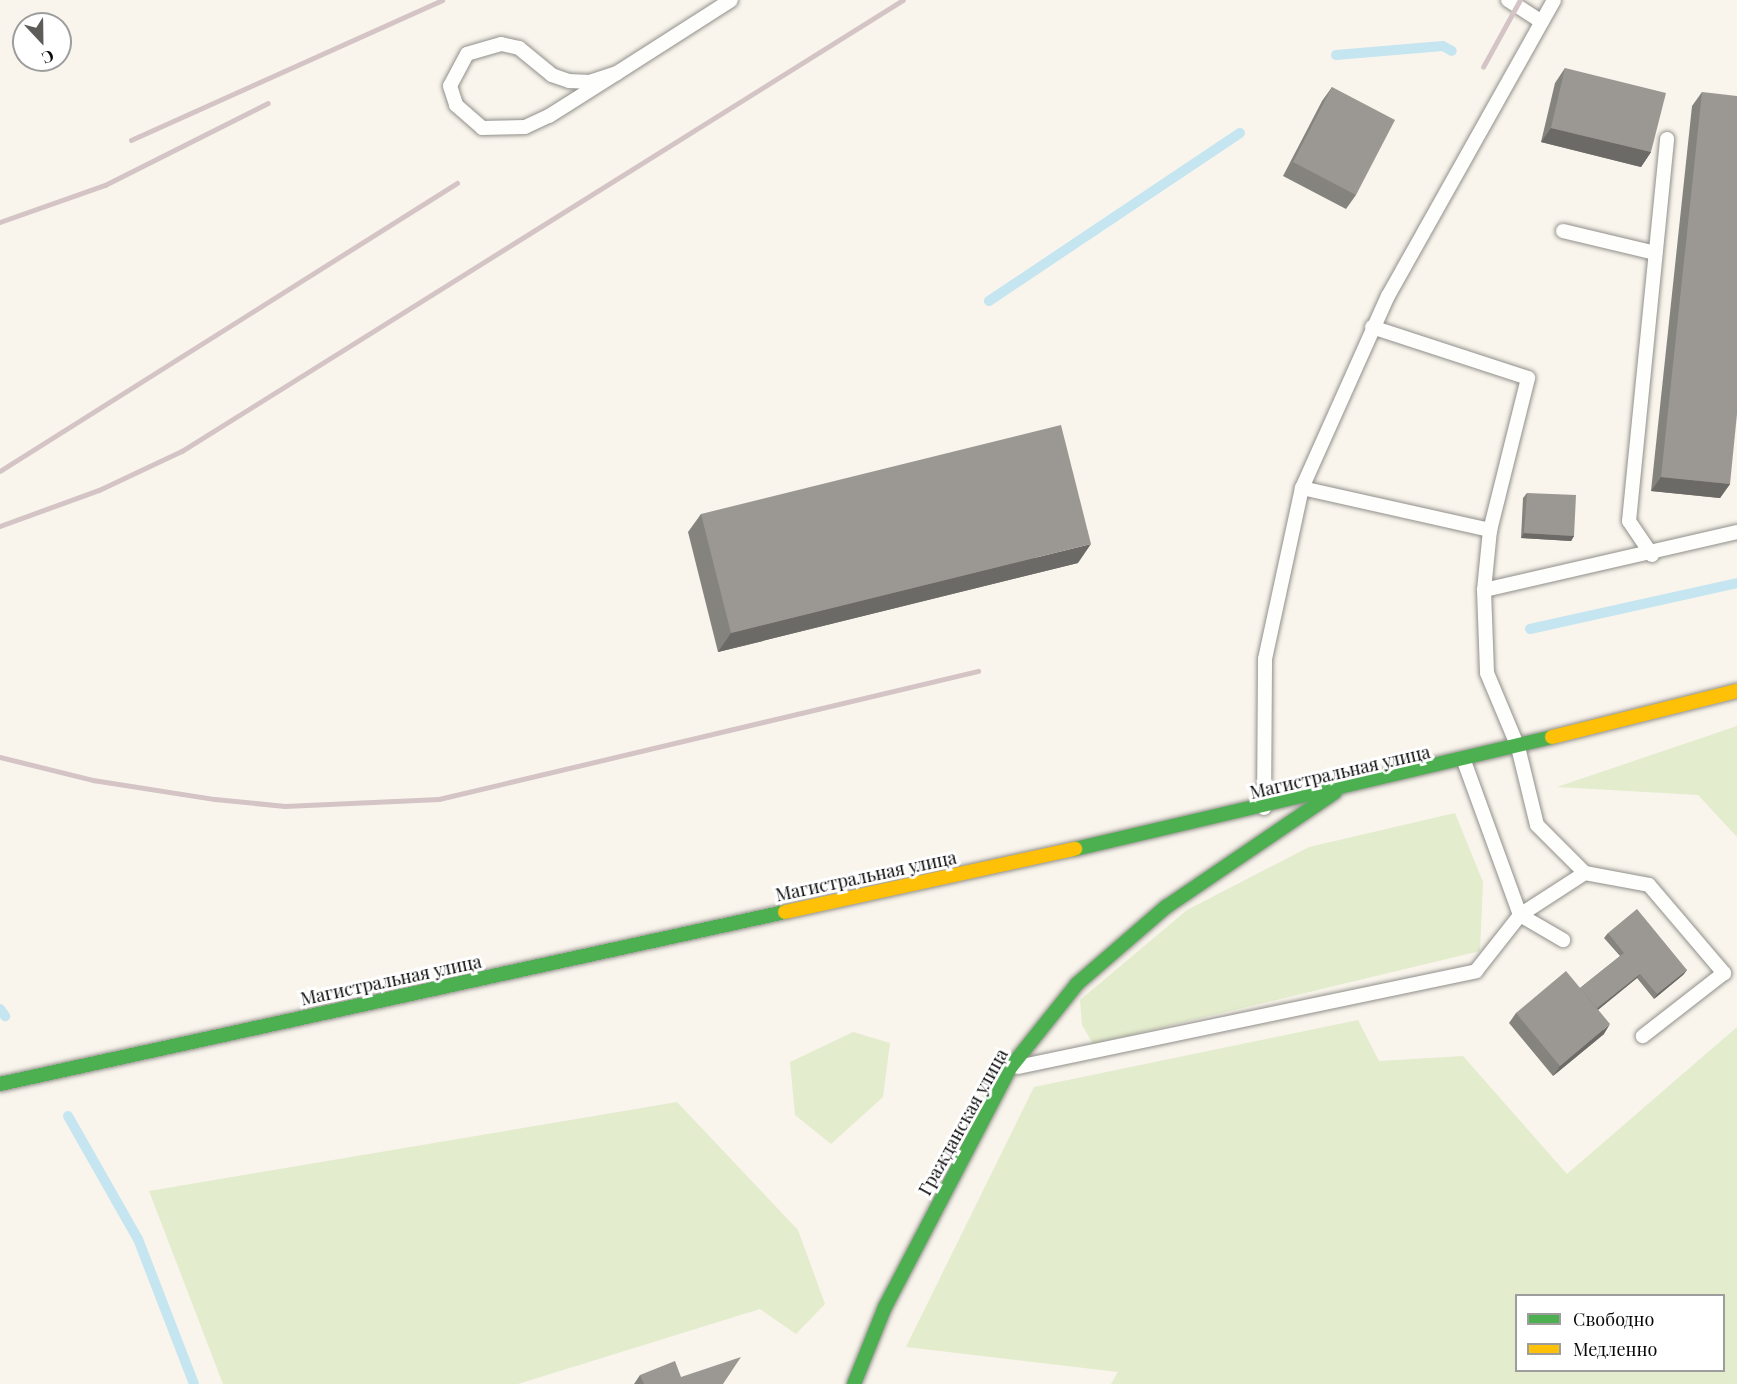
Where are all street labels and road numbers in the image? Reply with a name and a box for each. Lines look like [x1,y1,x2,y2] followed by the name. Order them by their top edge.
[1248,741,1432,803] street label: Магистральная улица
[773,846,959,906] street label: Магистральная улица
[298,950,484,1010] street label: Магистральная улица
[914,1045,1012,1199] street label: Гражданская улица

